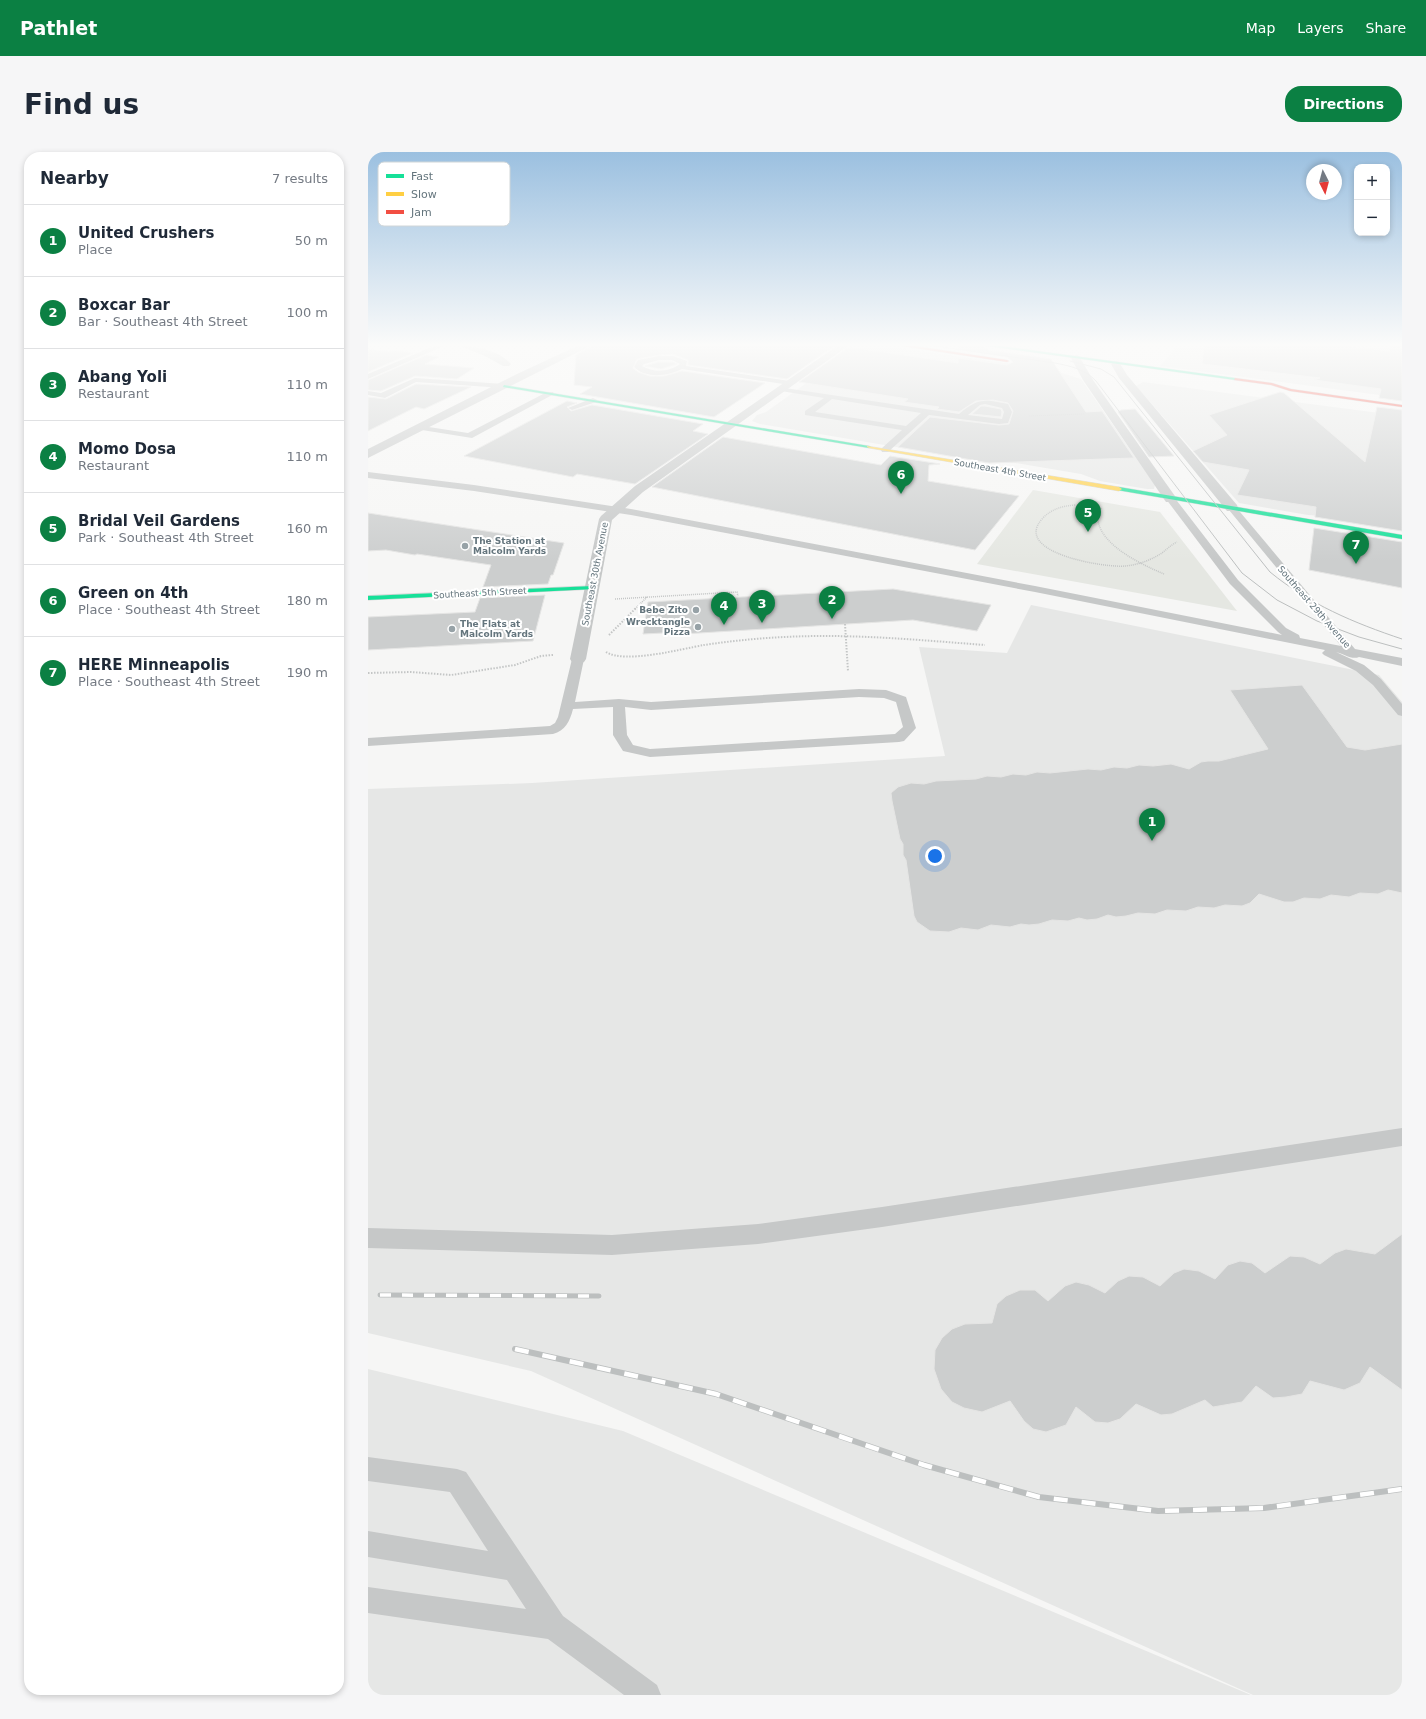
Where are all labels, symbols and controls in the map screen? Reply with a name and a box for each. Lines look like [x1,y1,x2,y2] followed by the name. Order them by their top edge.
[20,17,97,39] text: Pathlet
[1246,20,1275,36] text: Map
[1297,20,1344,36] text: Layers
[1366,20,1406,36] text: Share
[1285,86,1402,122] button: Directions
[24,88,139,121] text: Find us
[378,162,510,226] legend
[1306,164,1342,200] north arrow
[1354,164,1390,236] map controls
[1354,164,1390,200] button: +
[40,168,109,188] text: Nearby
[411,170,434,183] text: Fast
[272,171,328,186] text: 7 results
[411,188,437,201] text: Slow
[1354,200,1390,236] button: −
[410,206,432,219] text: Jam
[78,224,215,242] text: United Crushers
[48,233,58,248] text: 1
[295,233,328,248] text: 50 m
[78,242,113,257] text: Place
[78,296,170,314] text: Boxcar Bar
[48,305,58,320] text: 2
[286,305,328,320] text: 100 m
[78,314,248,329] text: Bar · Southeast 4th Street
[78,368,167,386] text: Abang Yoli
[48,377,58,392] text: 3
[286,377,328,392] text: 110 m
[78,386,149,401] text: Restaurant
[78,440,176,458] text: Momo Dosa
[48,449,58,464] text: 4
[286,449,328,464] text: 110 m
[953,457,1047,483] street label: Southeast 4th Street
[78,458,149,473] text: Restaurant
[888,461,914,494] pin: 6
[1075,499,1101,532] pin: 5
[78,512,240,530] text: Bridal Veil Gardens
[48,521,58,536] text: 5
[286,521,328,536] text: 160 m
[580,521,610,627] street label: Southeast 30th Avenue
[78,530,253,545] text: Park · Southeast 4th Street
[1343,531,1369,564] pin: 7
[473,536,546,556] place label: The Station at Malcolm Yards
[460,541,470,551] marker: The Station at Malcolm Yards
[1276,564,1353,650] street label: Southeast 29th Avenue
[78,584,188,602] text: Green on 4th
[433,586,527,600] street label: Southeast 5th Street
[819,586,845,619] pin: 2
[749,590,775,623] pin: 3
[711,592,737,625] pin: 4
[48,593,58,608] text: 6
[286,593,328,608] text: 180 m
[78,602,260,617] text: Place · Southeast 4th Street
[639,605,688,615] place label: Bebe Zito
[691,605,701,615] marker: Bebe Zito
[626,617,690,637] place label: Wrecktangle Pizza
[460,619,533,639] place label: The Flats at Malcolm Yards
[693,622,703,632] marker: Wrecktangle Pizza
[447,624,457,634] marker: The Flats at Malcolm Yards
[78,656,230,674] text: HERE Minneapolis
[48,665,58,680] text: 7
[286,665,328,680] text: 190 m
[78,674,260,689] text: Place · Southeast 4th Street
[1139,808,1165,841] pin: 1
[925,846,945,866] your location

